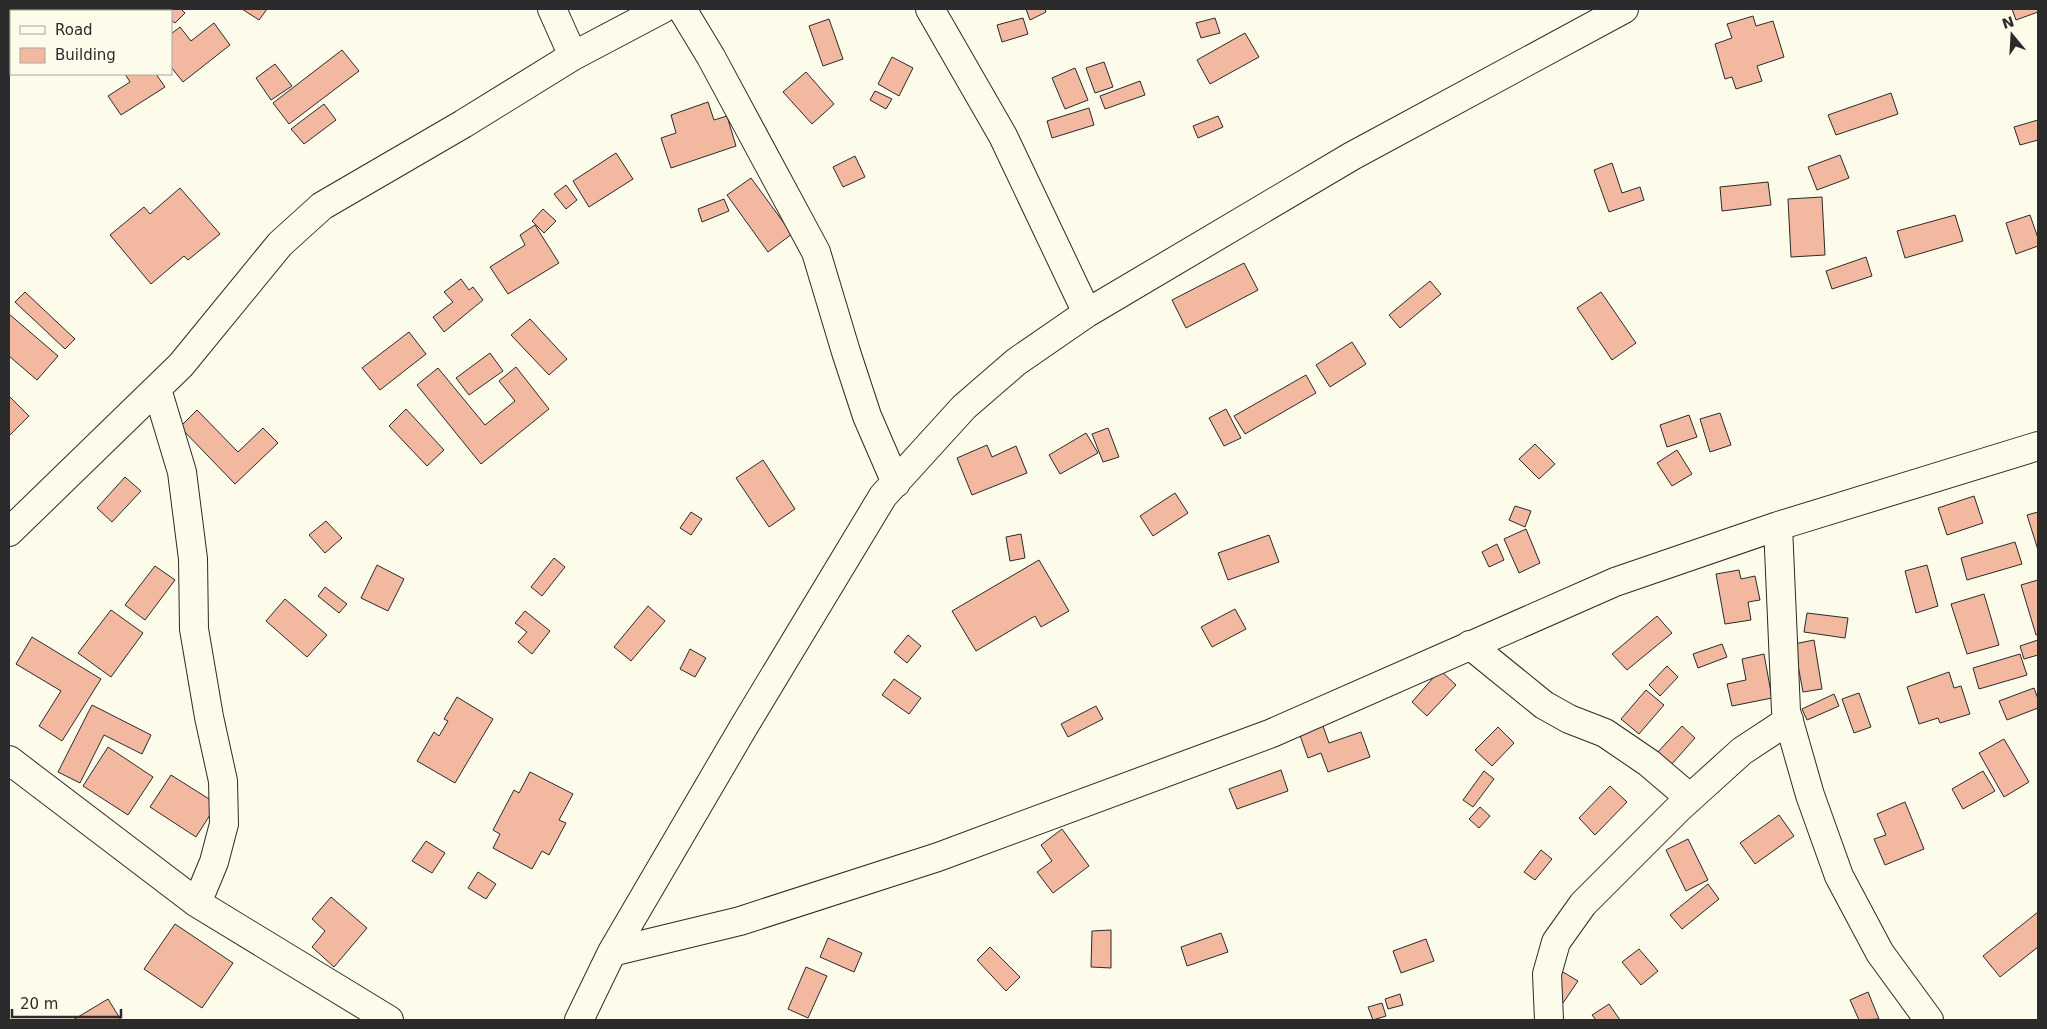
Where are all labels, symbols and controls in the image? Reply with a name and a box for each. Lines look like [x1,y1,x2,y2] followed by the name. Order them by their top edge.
[10,10,172,75] legend
[1987,10,2037,60] north arrow
[2000,13,2016,32] text: N
[55,21,93,39] text: Road
[55,46,116,64] text: Building
[12,986,121,1018] scale bar
[20,995,58,1013] text: 20 m

